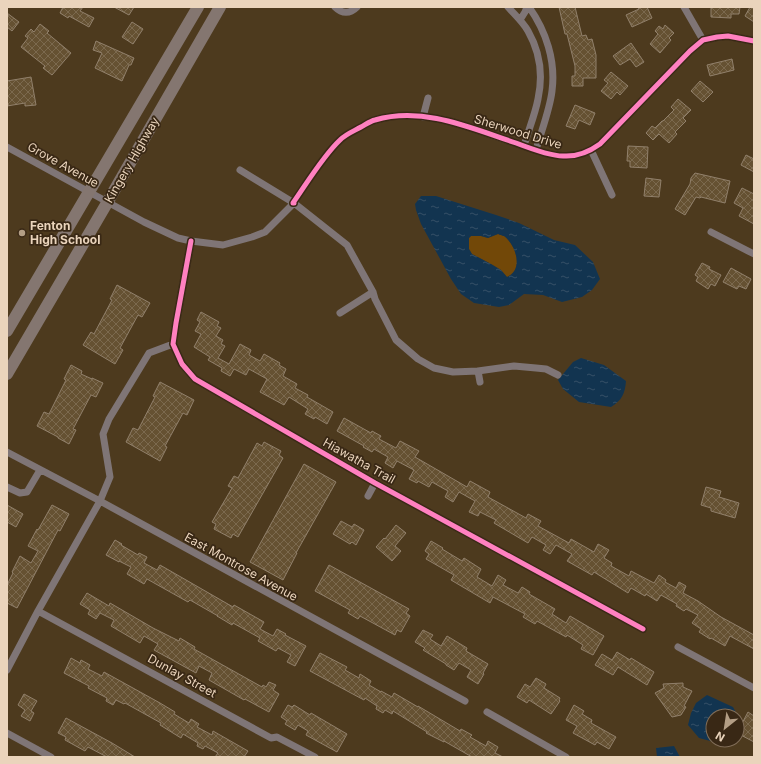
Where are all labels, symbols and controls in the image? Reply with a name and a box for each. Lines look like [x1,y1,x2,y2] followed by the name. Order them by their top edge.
[472,111,564,152] street label: Sherwood Drive
[101,114,162,205] street label: Kingery Highway
[25,139,102,190] street label: Grove Avenue
[30,218,100,247] place label: Fenton High School
[17,228,27,238] marker: Fenton High School
[320,435,398,487] street label: Hiawatha Trail
[182,529,300,604] street label: East Montrose Avenue
[145,651,219,701] street label: Dunlay Street
[705,708,745,748] north arrow
[713,729,727,745] text: N

